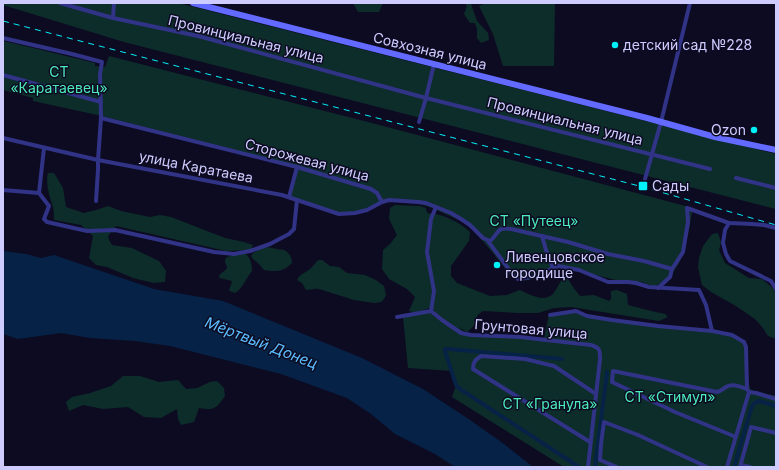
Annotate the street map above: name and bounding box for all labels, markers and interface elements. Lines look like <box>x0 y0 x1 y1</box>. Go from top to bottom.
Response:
street label: Провинциальная улица <box>167 11 326 66</box>
street label: Совхозная улица <box>371 28 489 73</box>
place label: детский сад №228 <box>623 36 752 53</box>
marker: детский сад №228 <box>610 40 620 50</box>
park label: СТ «Каратаевец» <box>10 63 108 96</box>
street label: Провинциальная улица <box>486 93 645 148</box>
place label: Ozon <box>711 121 746 138</box>
marker: Ozon <box>749 125 759 135</box>
street label: Сторожевая улица <box>243 135 371 184</box>
street label: улица Каратаева <box>138 147 255 186</box>
place label: Сады <box>652 177 689 194</box>
marker: Сады <box>637 180 649 192</box>
park label: СТ «Путеец» <box>489 212 579 229</box>
place label: Ливенцовское городище <box>505 248 605 281</box>
marker: Ливенцовское городище <box>492 260 502 270</box>
water label: Мёртвый Донец <box>202 312 320 373</box>
street label: Грунтовая улица <box>474 315 588 342</box>
park label: СТ «Стимул» <box>625 388 715 405</box>
park label: СТ «Гранула» <box>503 395 597 412</box>

